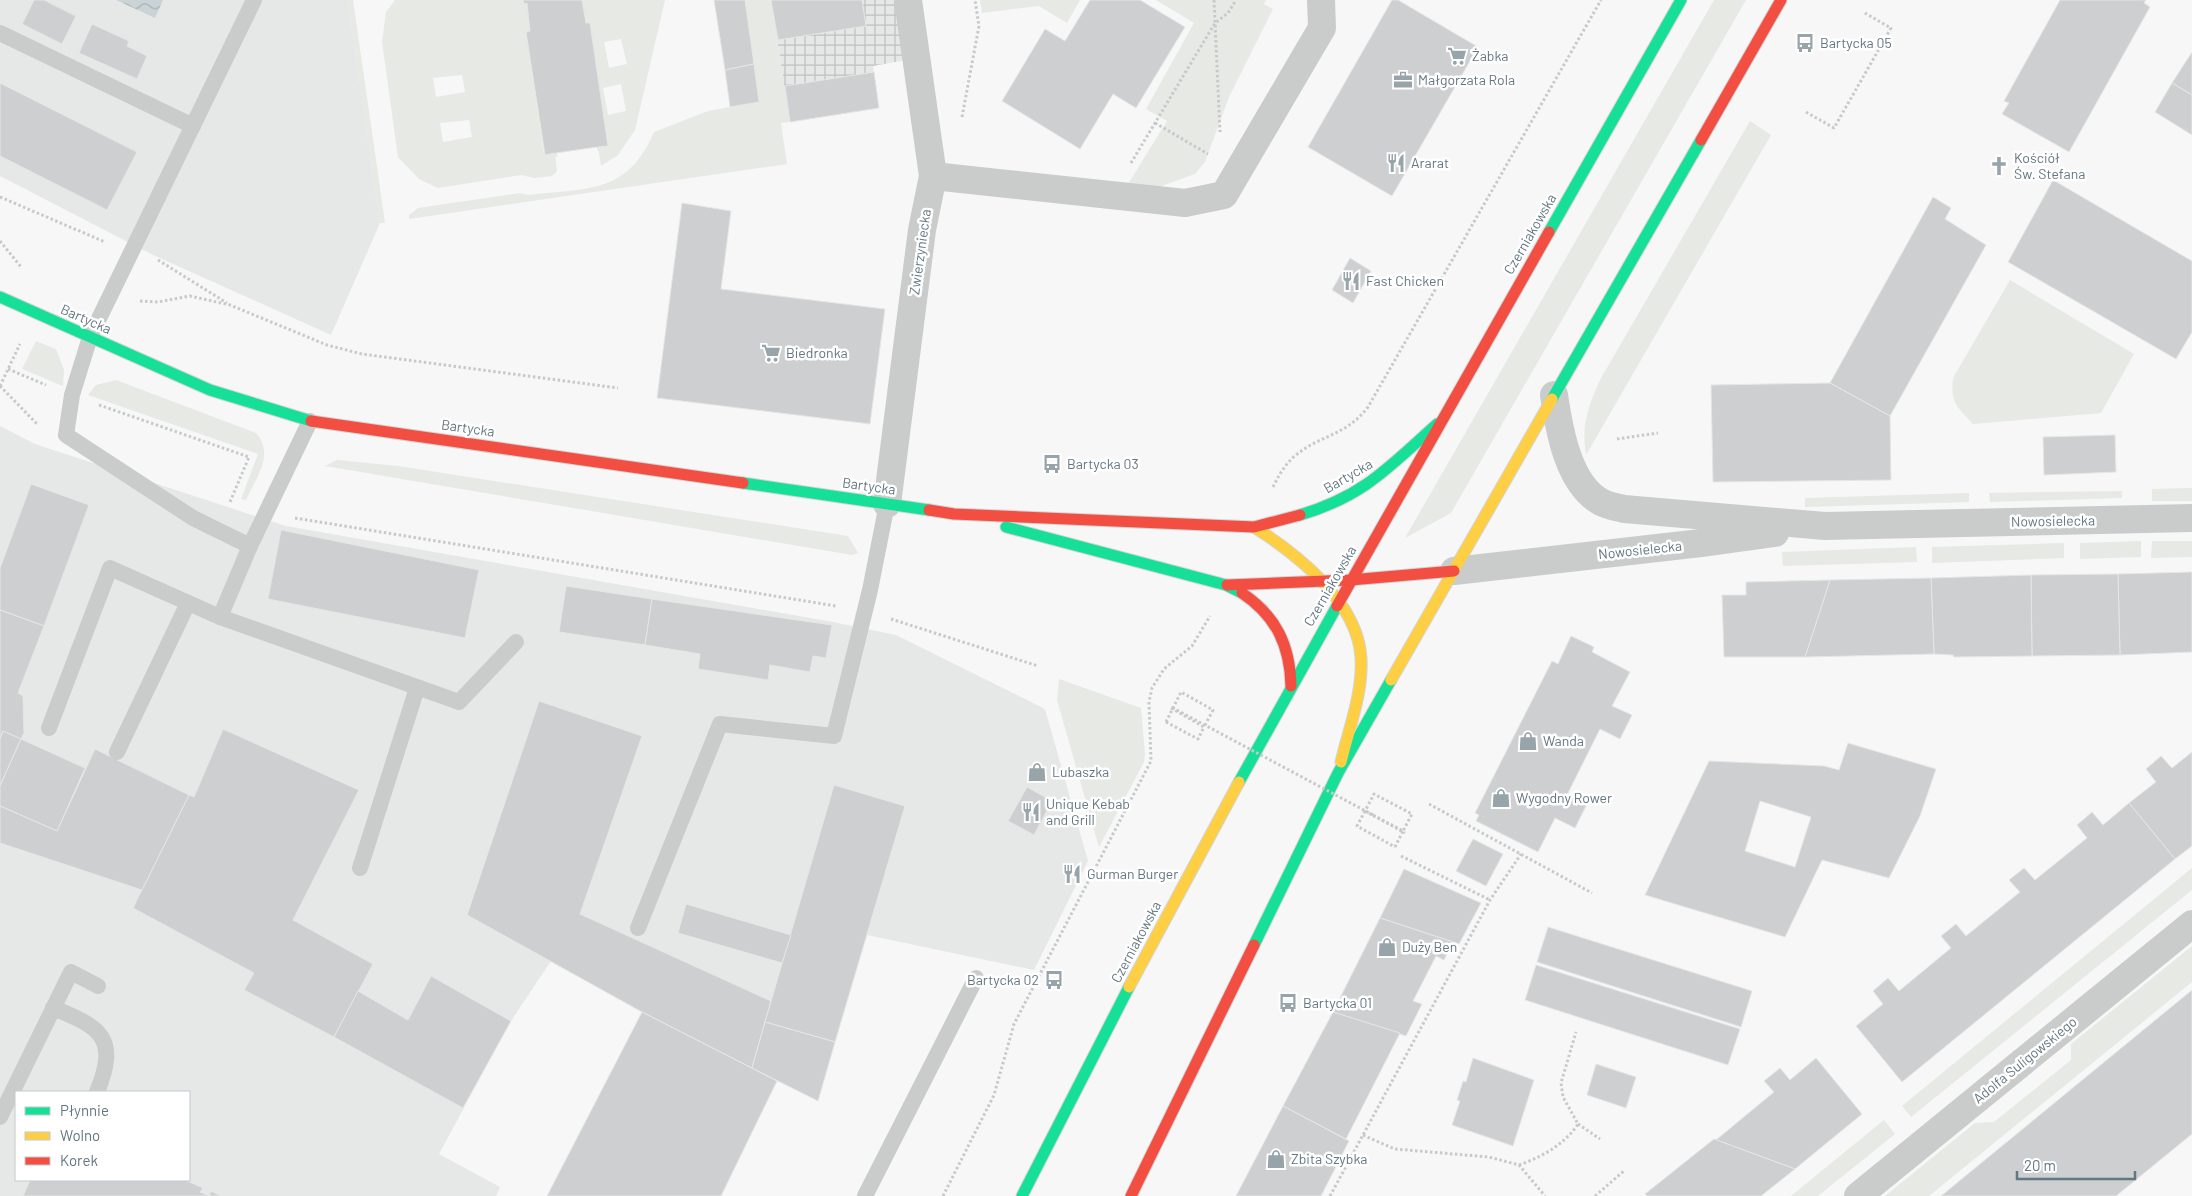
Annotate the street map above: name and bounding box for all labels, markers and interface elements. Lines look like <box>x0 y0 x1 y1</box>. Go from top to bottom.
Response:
bus stop icon: Bartycka 05 <box>1794 32 1816 54</box>
place label: Bartycka 05 <box>1820 34 1892 51</box>
supermarket icon: Żabka <box>1446 45 1468 67</box>
place label: Żabka <box>1472 47 1509 64</box>
office icon: Małgorzata Rola <box>1392 69 1414 91</box>
place label: Małgorzata Rola <box>1418 71 1515 88</box>
place label: Kościół Św. Stefana <box>2014 149 2085 182</box>
restaurant icon: Ararat <box>1385 152 1407 174</box>
place label: Ararat <box>1411 154 1449 171</box>
church icon: Kościół Św. Stefana <box>1988 155 2010 177</box>
street label: Czerniakowska <box>1500 190 1559 277</box>
street label: Zwierzyniecka <box>905 208 934 296</box>
restaurant icon: Fast Chicken <box>1340 270 1362 292</box>
place label: Fast Chicken <box>1366 272 1444 289</box>
street label: Bartycka <box>58 300 114 337</box>
supermarket icon: Biedronka <box>760 342 782 364</box>
place label: Biedronka <box>786 344 848 361</box>
street label: Bartycka <box>440 415 496 440</box>
bus stop icon: Bartycka 03 <box>1041 453 1063 475</box>
place label: Bartycka 03 <box>1067 455 1139 472</box>
street label: Bartycka <box>1320 455 1375 496</box>
street label: Bartycka <box>841 473 897 498</box>
street label: Nowosielecka <box>2011 511 2095 530</box>
street label: Nowosielecka <box>1597 537 1683 562</box>
street label: Czerniakowska <box>1300 542 1359 629</box>
shop icon: Wanda <box>1517 730 1539 752</box>
place label: Wanda <box>1543 732 1584 749</box>
shop icon: Lubaszka <box>1026 761 1048 783</box>
place label: Lubaszka <box>1052 763 1109 780</box>
shop icon: Wygodny Rower <box>1490 787 1512 809</box>
place label: Wygodny Rower <box>1516 789 1612 806</box>
place label: Unique Kebab and Grill <box>1046 795 1130 828</box>
restaurant icon: Unique Kebab and Grill <box>1020 801 1042 823</box>
restaurant icon: Gurman Burger <box>1061 863 1083 885</box>
place label: Gurman Burger <box>1087 865 1178 882</box>
street label: Czerniakowska <box>1107 898 1164 986</box>
shop icon: Duży Ben <box>1376 936 1398 958</box>
place label: Duży Ben <box>1402 938 1457 955</box>
bus stop icon: Bartycka 02 <box>1043 969 1065 991</box>
place label: Bartycka 02 <box>967 971 1039 988</box>
bus stop icon: Bartycka 01 <box>1277 992 1299 1014</box>
place label: Bartycka 01 <box>1303 994 1372 1011</box>
street label: Adolfa Suligowskiego <box>1969 1013 2080 1107</box>
legend <box>15 1091 190 1181</box>
text: Płynnie <box>60 1101 109 1119</box>
text: Wolno <box>60 1126 100 1144</box>
shop icon: Zbita Szybka <box>1265 1148 1287 1170</box>
scale bar <box>2017 1148 2134 1180</box>
place label: Zbita Szybka <box>1291 1150 1367 1167</box>
text: Korek <box>60 1151 98 1169</box>
text: 20 m <box>2024 1156 2056 1174</box>

